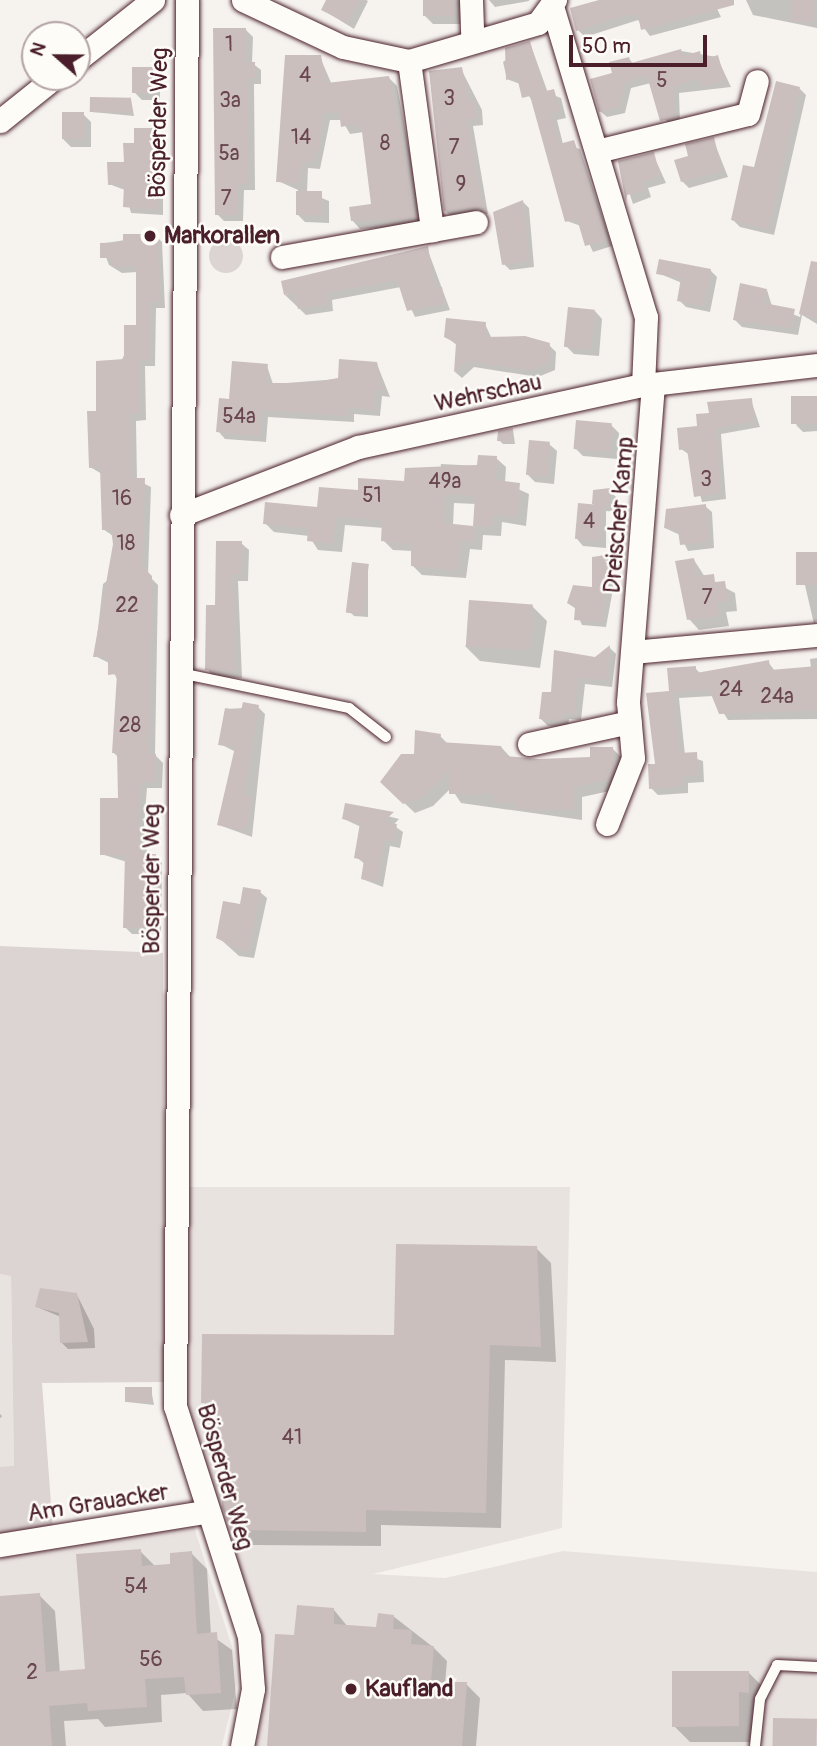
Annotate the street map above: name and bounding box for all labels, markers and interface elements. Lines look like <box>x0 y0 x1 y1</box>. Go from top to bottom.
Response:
north arrow <box>21 21 91 91</box>
scale bar <box>572 21 710 65</box>
house number: 1 <box>225 32 233 58</box>
text: 50 m <box>582 33 631 60</box>
text: N <box>25 39 52 60</box>
street label: Bösperder Weg <box>143 47 175 199</box>
house number: 4 <box>299 63 311 89</box>
house number: 5 <box>656 68 668 94</box>
house number: 3 <box>443 86 455 112</box>
house number: 3a <box>219 88 241 114</box>
house number: 14 <box>291 125 311 151</box>
house number: 8 <box>380 131 390 157</box>
house number: 7 <box>448 135 460 161</box>
house number: 5a <box>218 141 240 167</box>
house number: 9 <box>456 172 466 198</box>
house number: 7 <box>220 186 232 212</box>
place label: Markorallen <box>164 222 280 250</box>
marker: Markorallen <box>142 228 158 244</box>
street label: Wehrschau <box>432 368 544 418</box>
house number: 54a <box>222 404 256 430</box>
street label: Dreischer Kamp <box>598 435 640 595</box>
house number: 3 <box>700 467 712 493</box>
house number: 49a <box>429 469 461 495</box>
house number: 51 <box>362 483 382 509</box>
house number: 16 <box>112 486 132 512</box>
house number: 4 <box>583 509 595 535</box>
house number: 18 <box>117 531 135 557</box>
house number: 7 <box>701 585 713 611</box>
house number: 22 <box>115 593 139 619</box>
house number: 24 <box>719 677 743 703</box>
house number: 24a <box>760 684 794 710</box>
house number: 28 <box>119 713 141 739</box>
street label: Bösperder Weg <box>138 804 166 954</box>
street label: Bösperder Weg <box>190 1401 260 1553</box>
house number: 41 <box>282 1425 302 1451</box>
street label: Am Grauacker <box>25 1478 171 1528</box>
house number: 54 <box>124 1574 148 1600</box>
house number: 56 <box>139 1647 163 1673</box>
house number: 2 <box>26 1660 38 1686</box>
place label: Kaufland <box>365 1675 453 1703</box>
marker: Kaufland <box>343 1681 359 1697</box>

